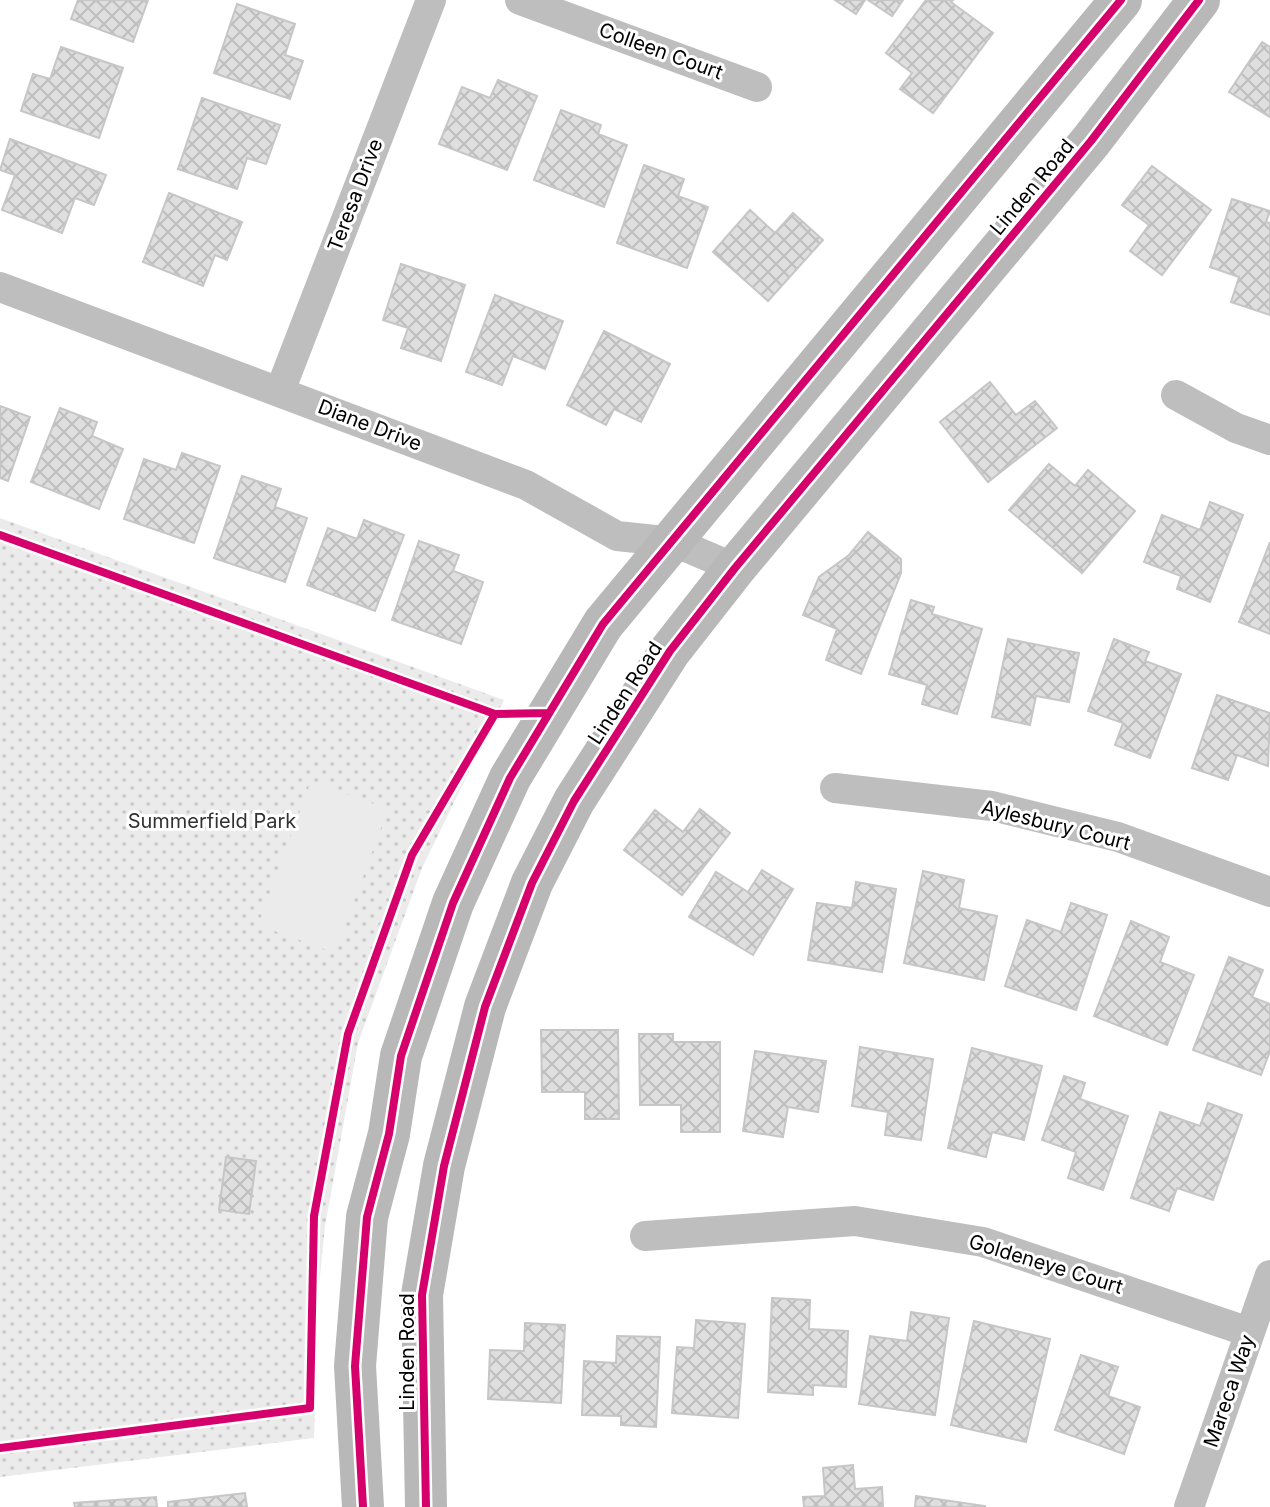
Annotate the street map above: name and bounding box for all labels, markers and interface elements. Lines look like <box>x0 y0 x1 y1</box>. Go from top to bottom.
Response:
street label: Colleen Court <box>596 18 727 85</box>
street label: Linden Road <box>985 134 1079 240</box>
street label: Teresa Drive <box>322 135 388 255</box>
street label: Diane Drive <box>315 394 425 456</box>
street label: Linden Road <box>583 637 667 749</box>
street label: Aylesbury Court <box>979 795 1133 855</box>
park label: Summerfield Park <box>128 809 296 833</box>
street label: Goldeneye Court <box>966 1229 1126 1299</box>
street label: Linden Road <box>395 1293 419 1411</box>
street label: Mareca Way <box>1199 1332 1259 1450</box>

